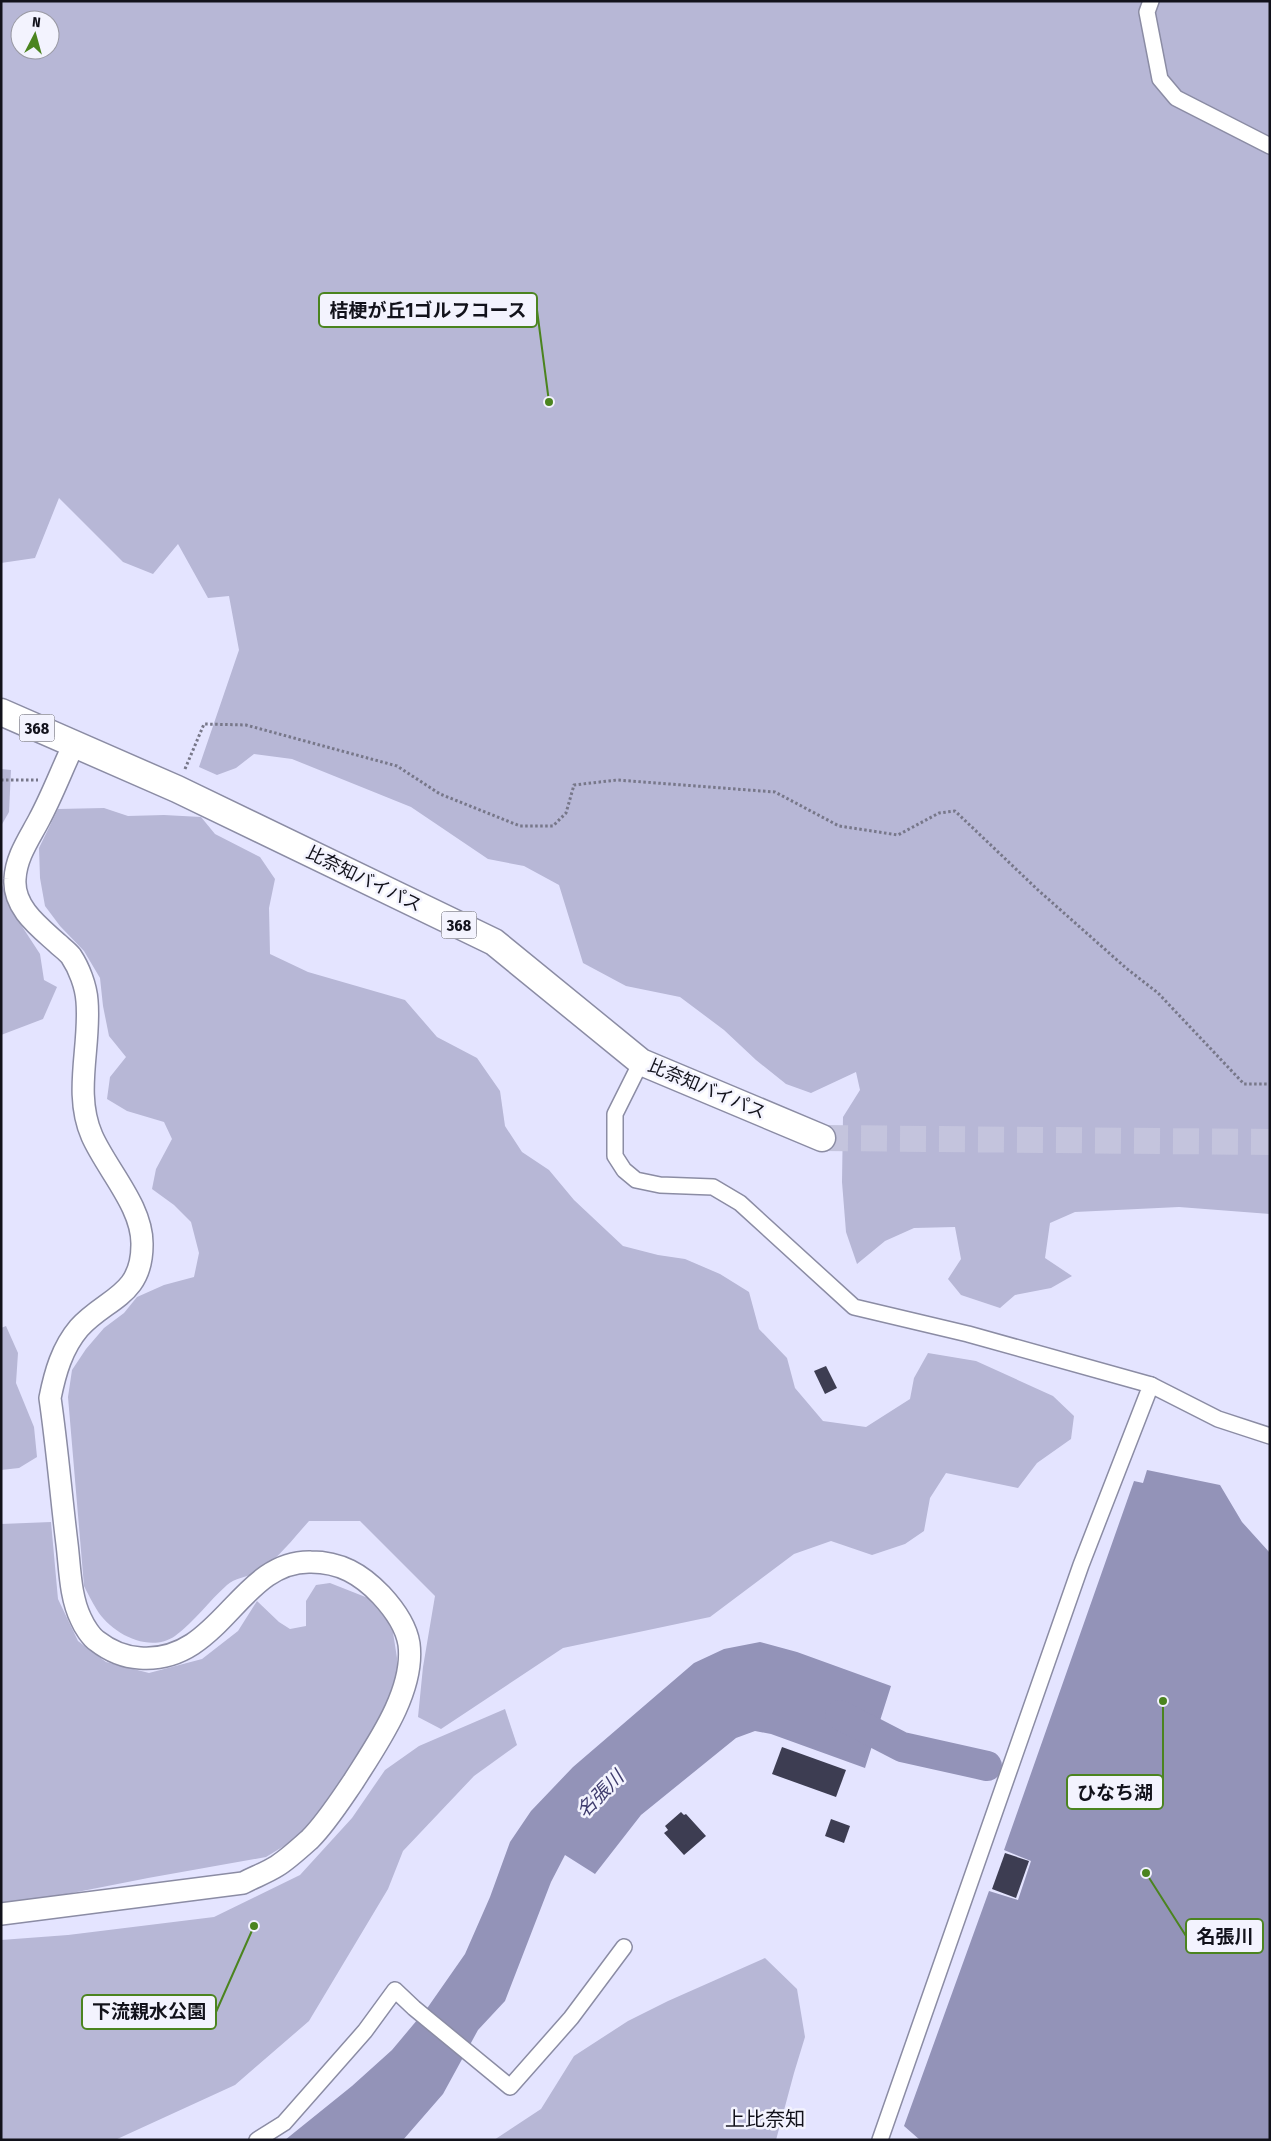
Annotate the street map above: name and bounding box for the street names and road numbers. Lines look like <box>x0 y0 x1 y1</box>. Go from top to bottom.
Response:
road number: 368 <box>20 714 54 741</box>
street label: 比奈知バイパス <box>303 842 425 916</box>
road number: 368 <box>442 912 476 938</box>
street label: 比奈知バイパス <box>645 1054 769 1124</box>

